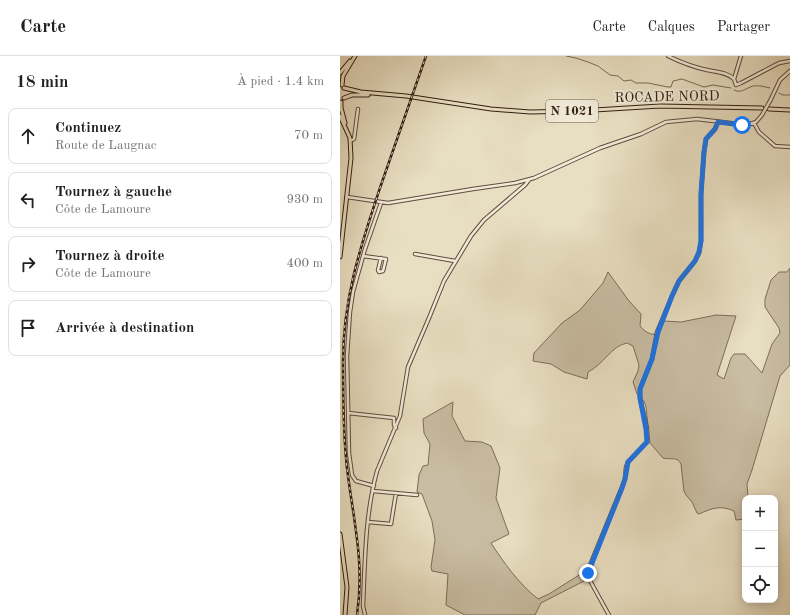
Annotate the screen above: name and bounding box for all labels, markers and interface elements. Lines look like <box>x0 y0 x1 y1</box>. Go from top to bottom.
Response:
text: Carte <box>20 18 66 37</box>
text: Carte <box>592 20 626 34</box>
text: Calques <box>648 20 695 34</box>
text: Partager <box>717 20 770 34</box>
text: 18 min <box>16 74 69 91</box>
text: À pied · 1.4 km <box>237 75 324 88</box>
street label: ROCADE NORD <box>614 89 720 105</box>
road number: N 1021 <box>546 100 598 122</box>
route start <box>733 116 751 134</box>
text: Continuez <box>55 121 121 136</box>
icon: ahead <box>17 125 39 147</box>
text: 70 m <box>294 129 323 142</box>
text: Route de Laugnac <box>55 139 156 152</box>
text: Tournez à gauche <box>55 185 172 200</box>
icon: left <box>17 189 39 211</box>
text: 930 m <box>286 193 323 206</box>
text: Côte de Lamoure <box>55 203 151 216</box>
text: Tournez à droite <box>55 249 165 264</box>
icon: right <box>17 253 39 275</box>
text: 400 m <box>286 257 323 270</box>
text: Côte de Lamoure <box>55 267 151 280</box>
icon: arrive <box>17 317 39 339</box>
text: Arrivée à destination <box>55 321 194 336</box>
map controls <box>742 495 778 603</box>
button: + <box>742 495 778 531</box>
button: − <box>742 531 778 567</box>
route end <box>579 564 597 582</box>
button: locate <box>742 567 778 603</box>

